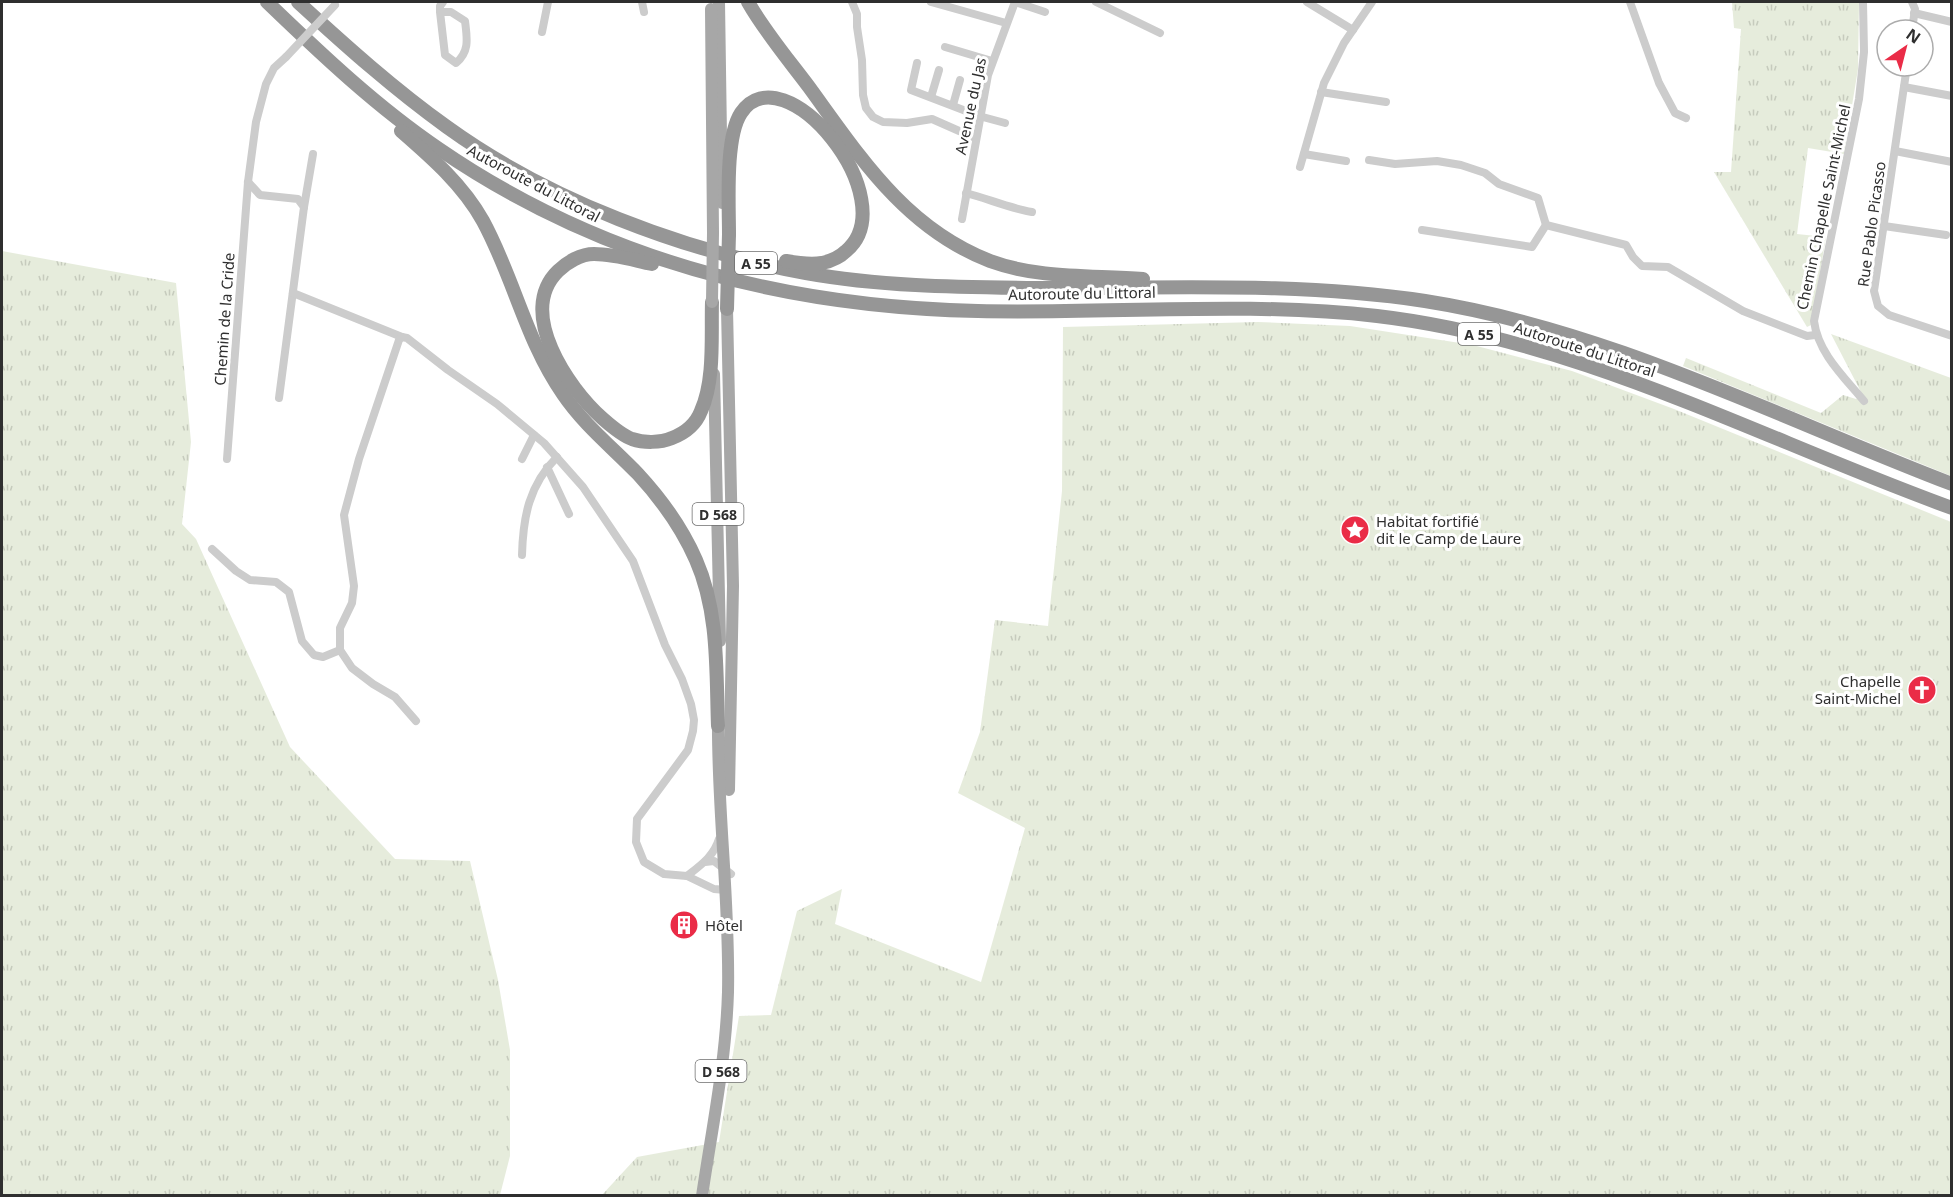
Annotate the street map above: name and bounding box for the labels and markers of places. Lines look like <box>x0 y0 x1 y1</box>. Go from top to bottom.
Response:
place label: Habitat fortifié dit le Camp de Laure <box>1376 511 1521 548</box>
place icon: Habitat fortifié dit le Camp de Laure <box>1339 514 1371 546</box>
place label: Chapelle Saint-Michel <box>1815 671 1901 708</box>
church icon: Chapelle Saint-Michel <box>1906 674 1938 706</box>
building icon: Hôtel <box>668 909 700 941</box>
place label: Hôtel <box>705 915 743 935</box>

